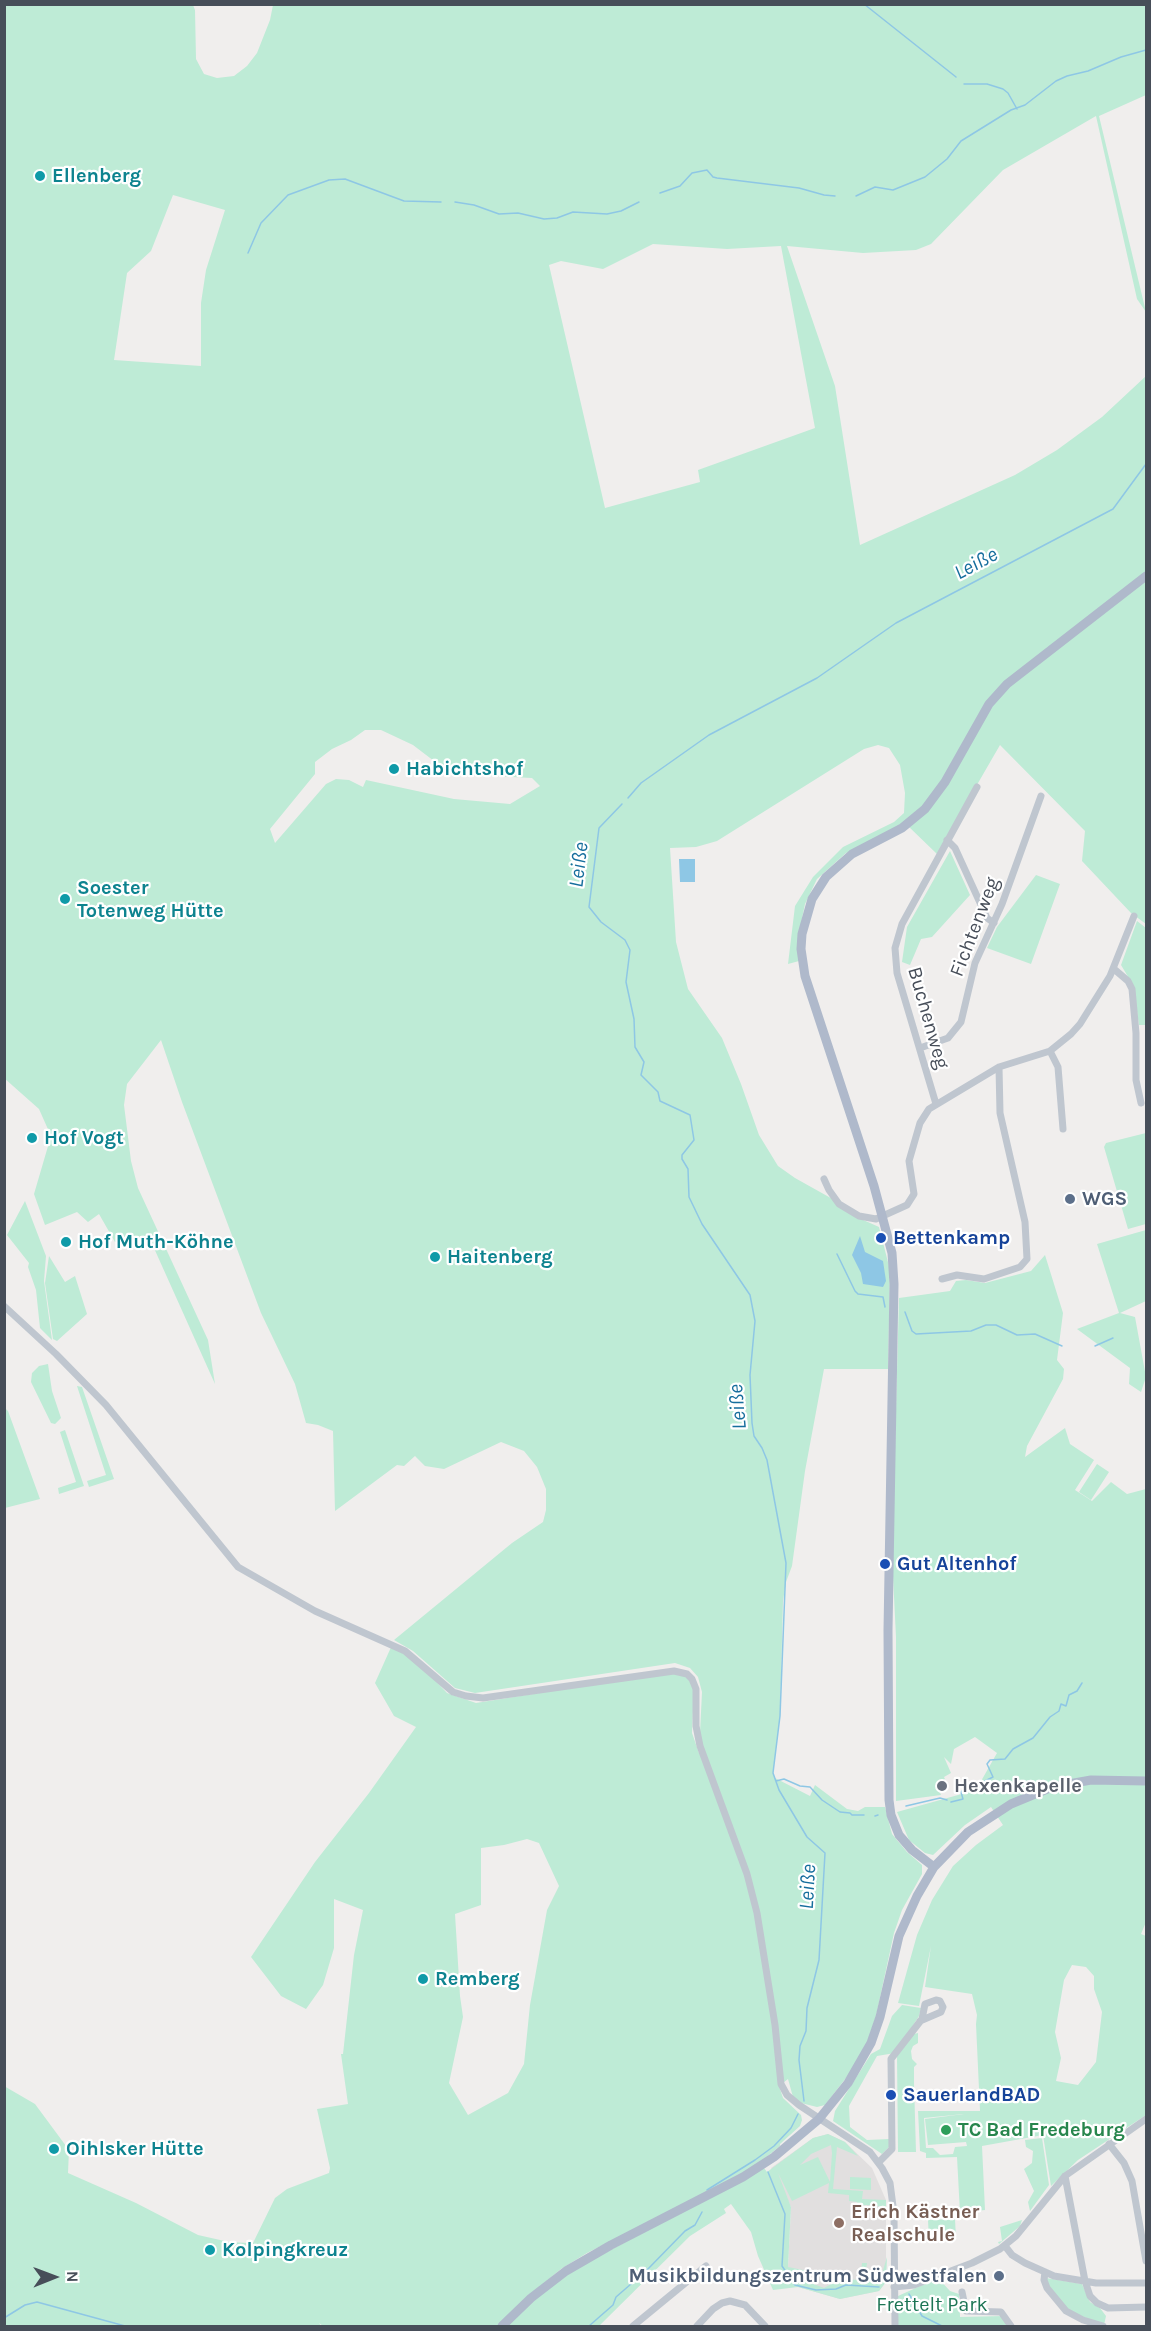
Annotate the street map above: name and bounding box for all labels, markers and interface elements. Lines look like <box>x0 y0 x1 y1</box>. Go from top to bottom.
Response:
place label: Ellenberg <box>52 164 141 188</box>
marker: Ellenberg <box>33 169 47 183</box>
water label: Leiße <box>950 542 1002 586</box>
place label: Habichtshof <box>406 757 523 781</box>
marker: Habichtshof <box>387 762 401 776</box>
water label: Leiße <box>564 841 594 889</box>
street label: Fichtenweg <box>945 874 1005 980</box>
place label: Soester Totenweg Hütte <box>77 876 224 923</box>
marker: Soester Totenweg Hütte <box>58 892 72 906</box>
street label: Buchenweg <box>902 964 954 1072</box>
place label: Hof Vogt <box>44 1126 124 1150</box>
marker: Hof Vogt <box>25 1131 39 1145</box>
place label: WGS <box>1082 1187 1127 1211</box>
marker: WGS <box>1063 1192 1077 1206</box>
place label: Bettenkamp <box>893 1226 1010 1250</box>
place label: Hof Muth-Köhne <box>78 1230 234 1254</box>
marker: Bettenkamp <box>874 1231 888 1245</box>
marker: Hof Muth-Köhne <box>59 1235 73 1249</box>
place label: Haitenberg <box>447 1245 553 1269</box>
marker: Haitenberg <box>428 1250 442 1264</box>
water label: Leiße <box>723 1383 753 1431</box>
place label: Gut Altenhof <box>897 1552 1017 1576</box>
marker: Gut Altenhof <box>878 1557 892 1571</box>
place label: Hexenkapelle <box>954 1774 1082 1798</box>
marker: Hexenkapelle <box>935 1779 949 1793</box>
water label: Leiße <box>794 1864 822 1910</box>
place label: Remberg <box>435 1967 520 1991</box>
marker: Remberg <box>416 1972 430 1986</box>
place label: SauerlandBAD <box>903 2083 1040 2107</box>
marker: SauerlandBAD <box>884 2088 898 2102</box>
place label: TC Bad Fredeburg <box>958 2118 1125 2142</box>
marker: TC Bad Fredeburg <box>939 2123 953 2137</box>
place label: Oihlsker Hütte <box>66 2137 204 2161</box>
marker: Oihlsker Hütte <box>47 2142 61 2156</box>
place label: Erich Kästner Realschule <box>851 2200 979 2247</box>
marker: Erich Kästner Realschule <box>832 2216 846 2230</box>
place label: Kolpingkreuz <box>222 2238 348 2262</box>
marker: Kolpingkreuz <box>203 2243 217 2257</box>
north arrow <box>24 2247 84 2307</box>
place label: Musikbildungszentrum Südwestfalen <box>628 2264 987 2288</box>
marker: Musikbildungszentrum Südwestfalen <box>992 2269 1006 2283</box>
text: N <box>63 2271 82 2283</box>
park label: Frettelt Park <box>876 2293 988 2317</box>

